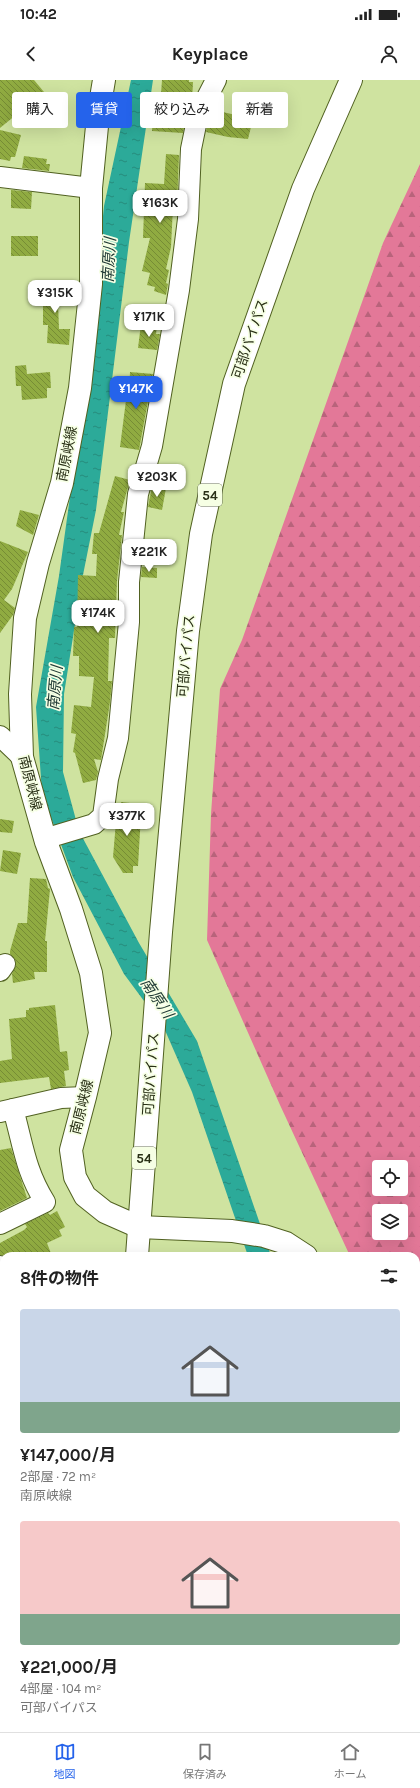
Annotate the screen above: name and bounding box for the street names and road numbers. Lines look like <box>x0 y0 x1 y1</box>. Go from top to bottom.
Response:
street label: 可部バイパス <box>228 297 272 381</box>
street label: 南原峡線 <box>53 425 81 483</box>
road number: 54 <box>198 484 222 506</box>
street label: 可部バイパス <box>174 614 198 698</box>
street label: 南原峡線 <box>15 754 45 812</box>
street label: 可部バイパス <box>140 1032 162 1116</box>
street label: 南原峡線 <box>67 1078 97 1136</box>
road number: 54 <box>132 1147 156 1169</box>

